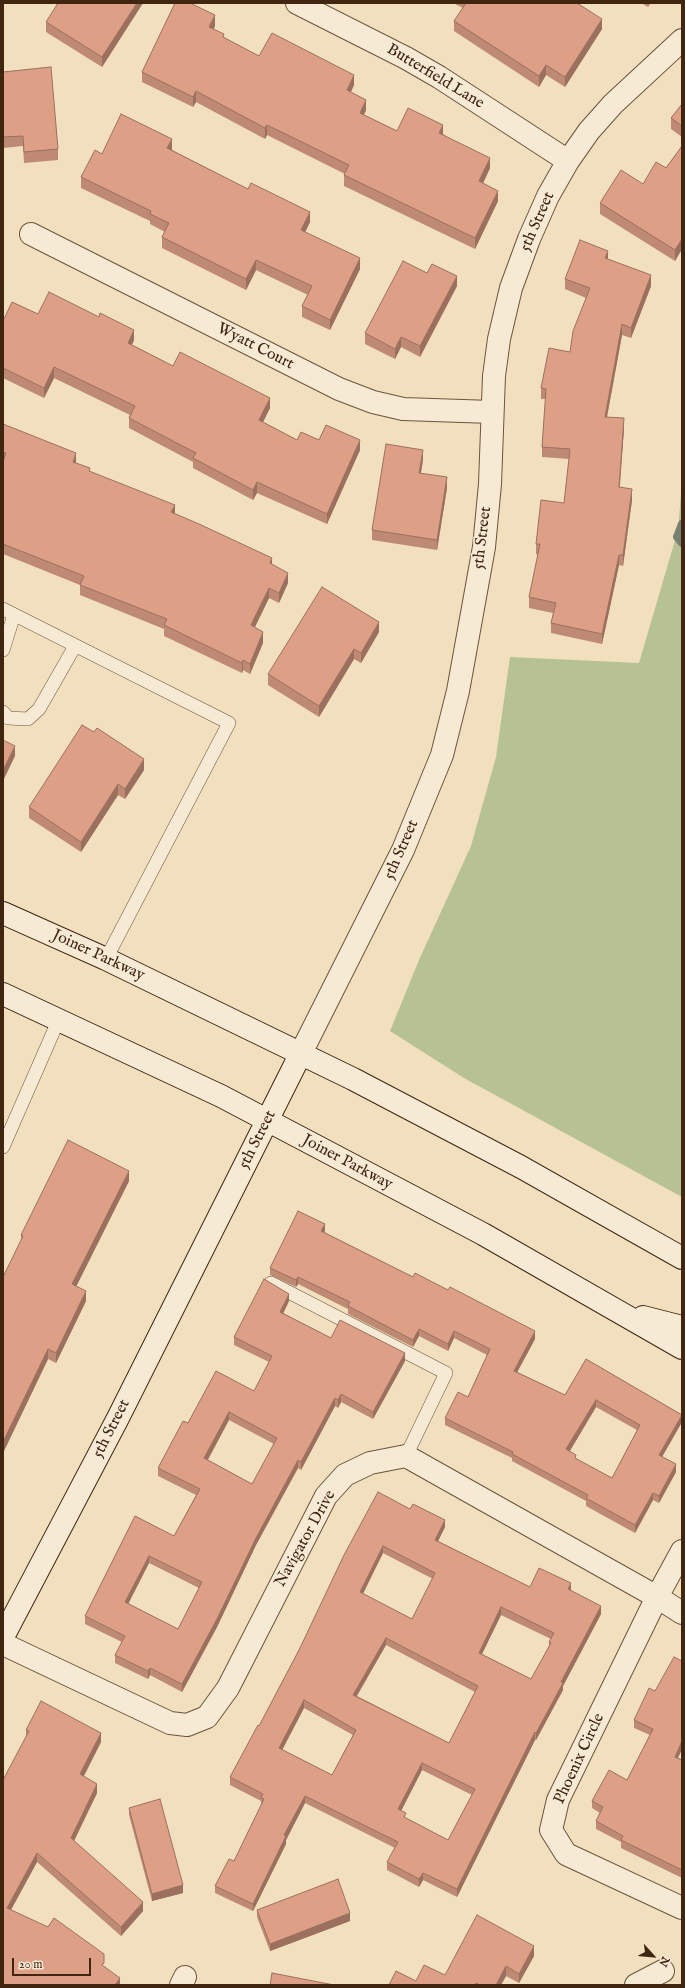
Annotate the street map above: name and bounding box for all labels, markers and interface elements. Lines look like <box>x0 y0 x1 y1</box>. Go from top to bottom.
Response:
street label: Butterfield Lane <box>383 40 487 114</box>
street label: 5th Street <box>516 189 560 255</box>
street label: Wyatt Court <box>213 319 297 375</box>
street label: 5th Street <box>470 506 496 570</box>
street label: 5th Street <box>380 817 424 883</box>
street label: Joiner Parkway <box>49 926 147 986</box>
street label: 5th Street <box>235 1108 281 1172</box>
street label: Joiner Parkway <box>299 1131 395 1195</box>
street label: 5th Street <box>89 1397 135 1461</box>
street label: Navigator Drive <box>271 1487 341 1591</box>
street label: Phoenix Circle <box>551 1711 609 1807</box>
north arrow <box>633 1936 673 1976</box>
scale bar <box>14 1950 93 1976</box>
text: N <box>655 1954 672 1969</box>
text: 20 m <box>19 1957 42 1972</box>

